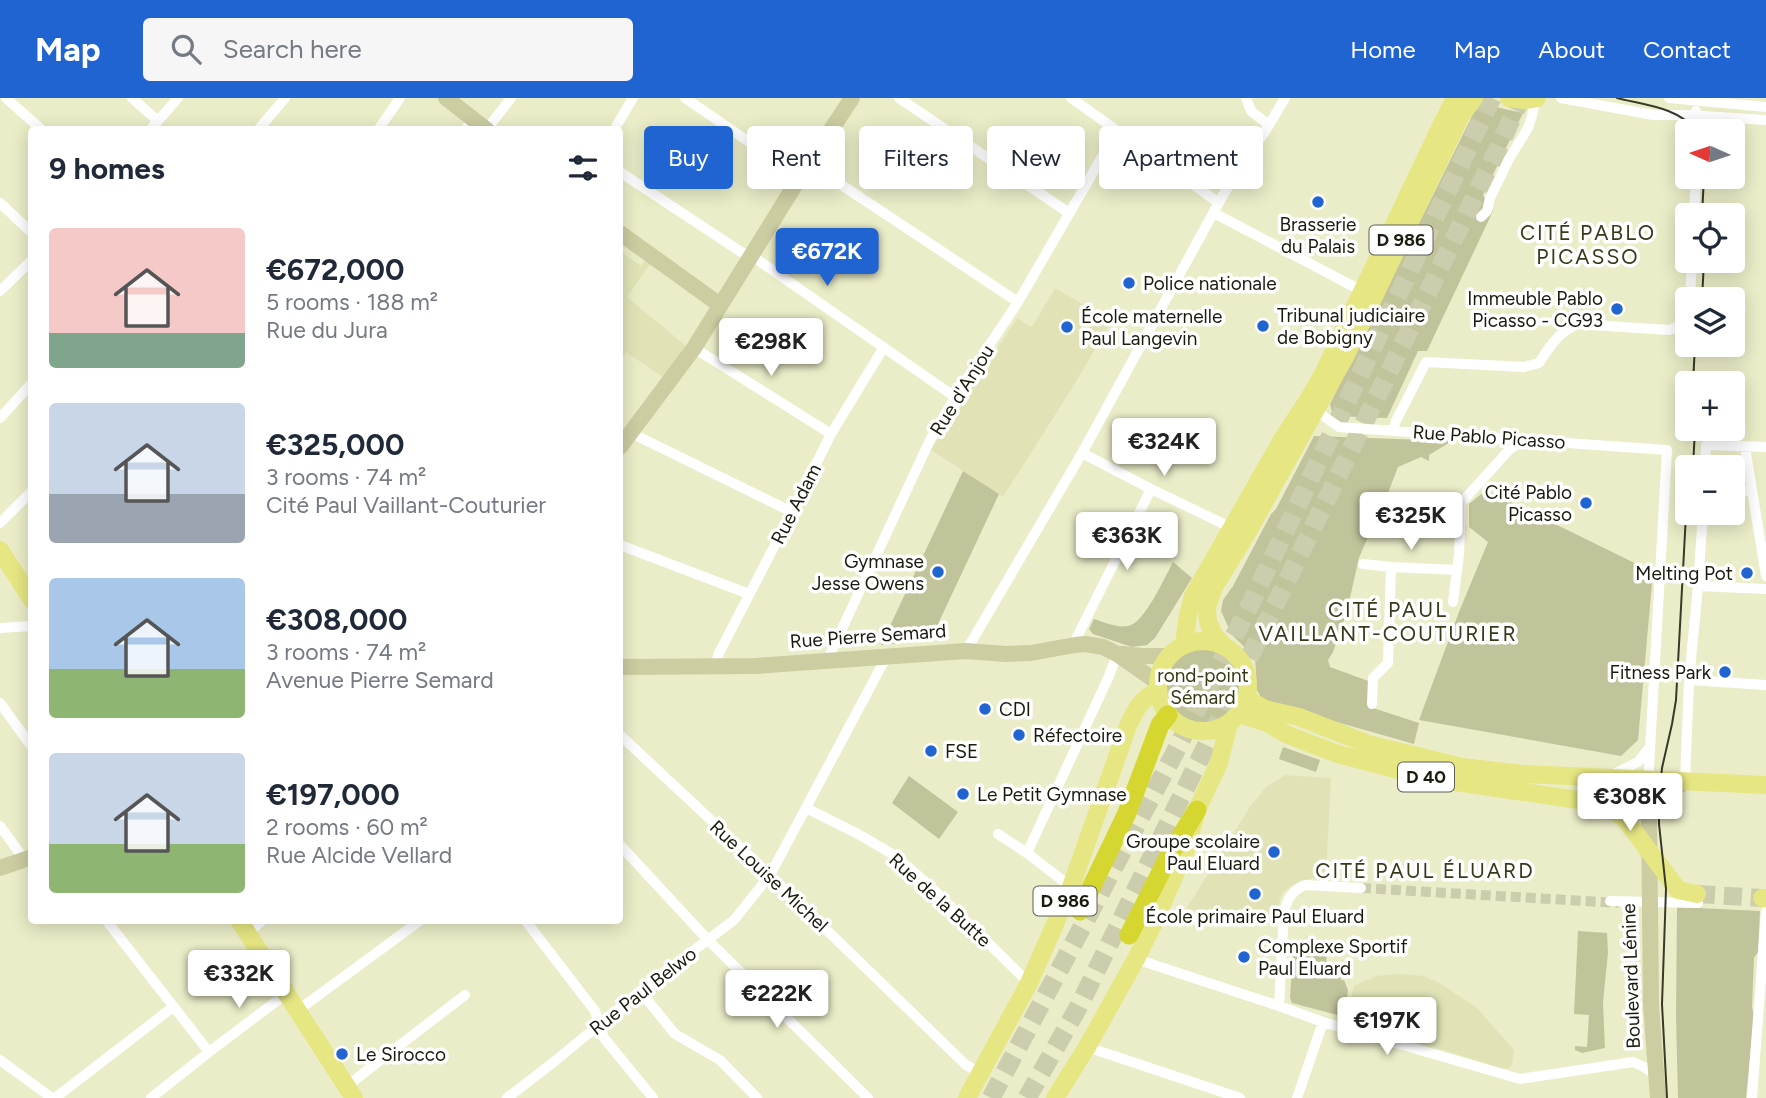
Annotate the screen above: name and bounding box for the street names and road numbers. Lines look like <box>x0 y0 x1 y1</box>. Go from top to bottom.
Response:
road number: D 986 <box>1370 225 1432 254</box>
street label: Rue d'Anjou <box>925 340 999 440</box>
street label: Rue Pablo Picasso <box>1412 420 1566 454</box>
street label: Rue Adam <box>766 460 826 548</box>
street label: Rue Pierre Semard <box>789 619 947 653</box>
road number: D 40 <box>1398 762 1454 792</box>
street label: Rue Louise Michel <box>705 815 833 937</box>
street label: Rue de la Butte <box>884 848 996 952</box>
road number: D 986 <box>1034 886 1096 916</box>
street label: Boulevard Lénine <box>1617 903 1645 1049</box>
street label: Rue Paul Belwo <box>585 942 701 1040</box>

